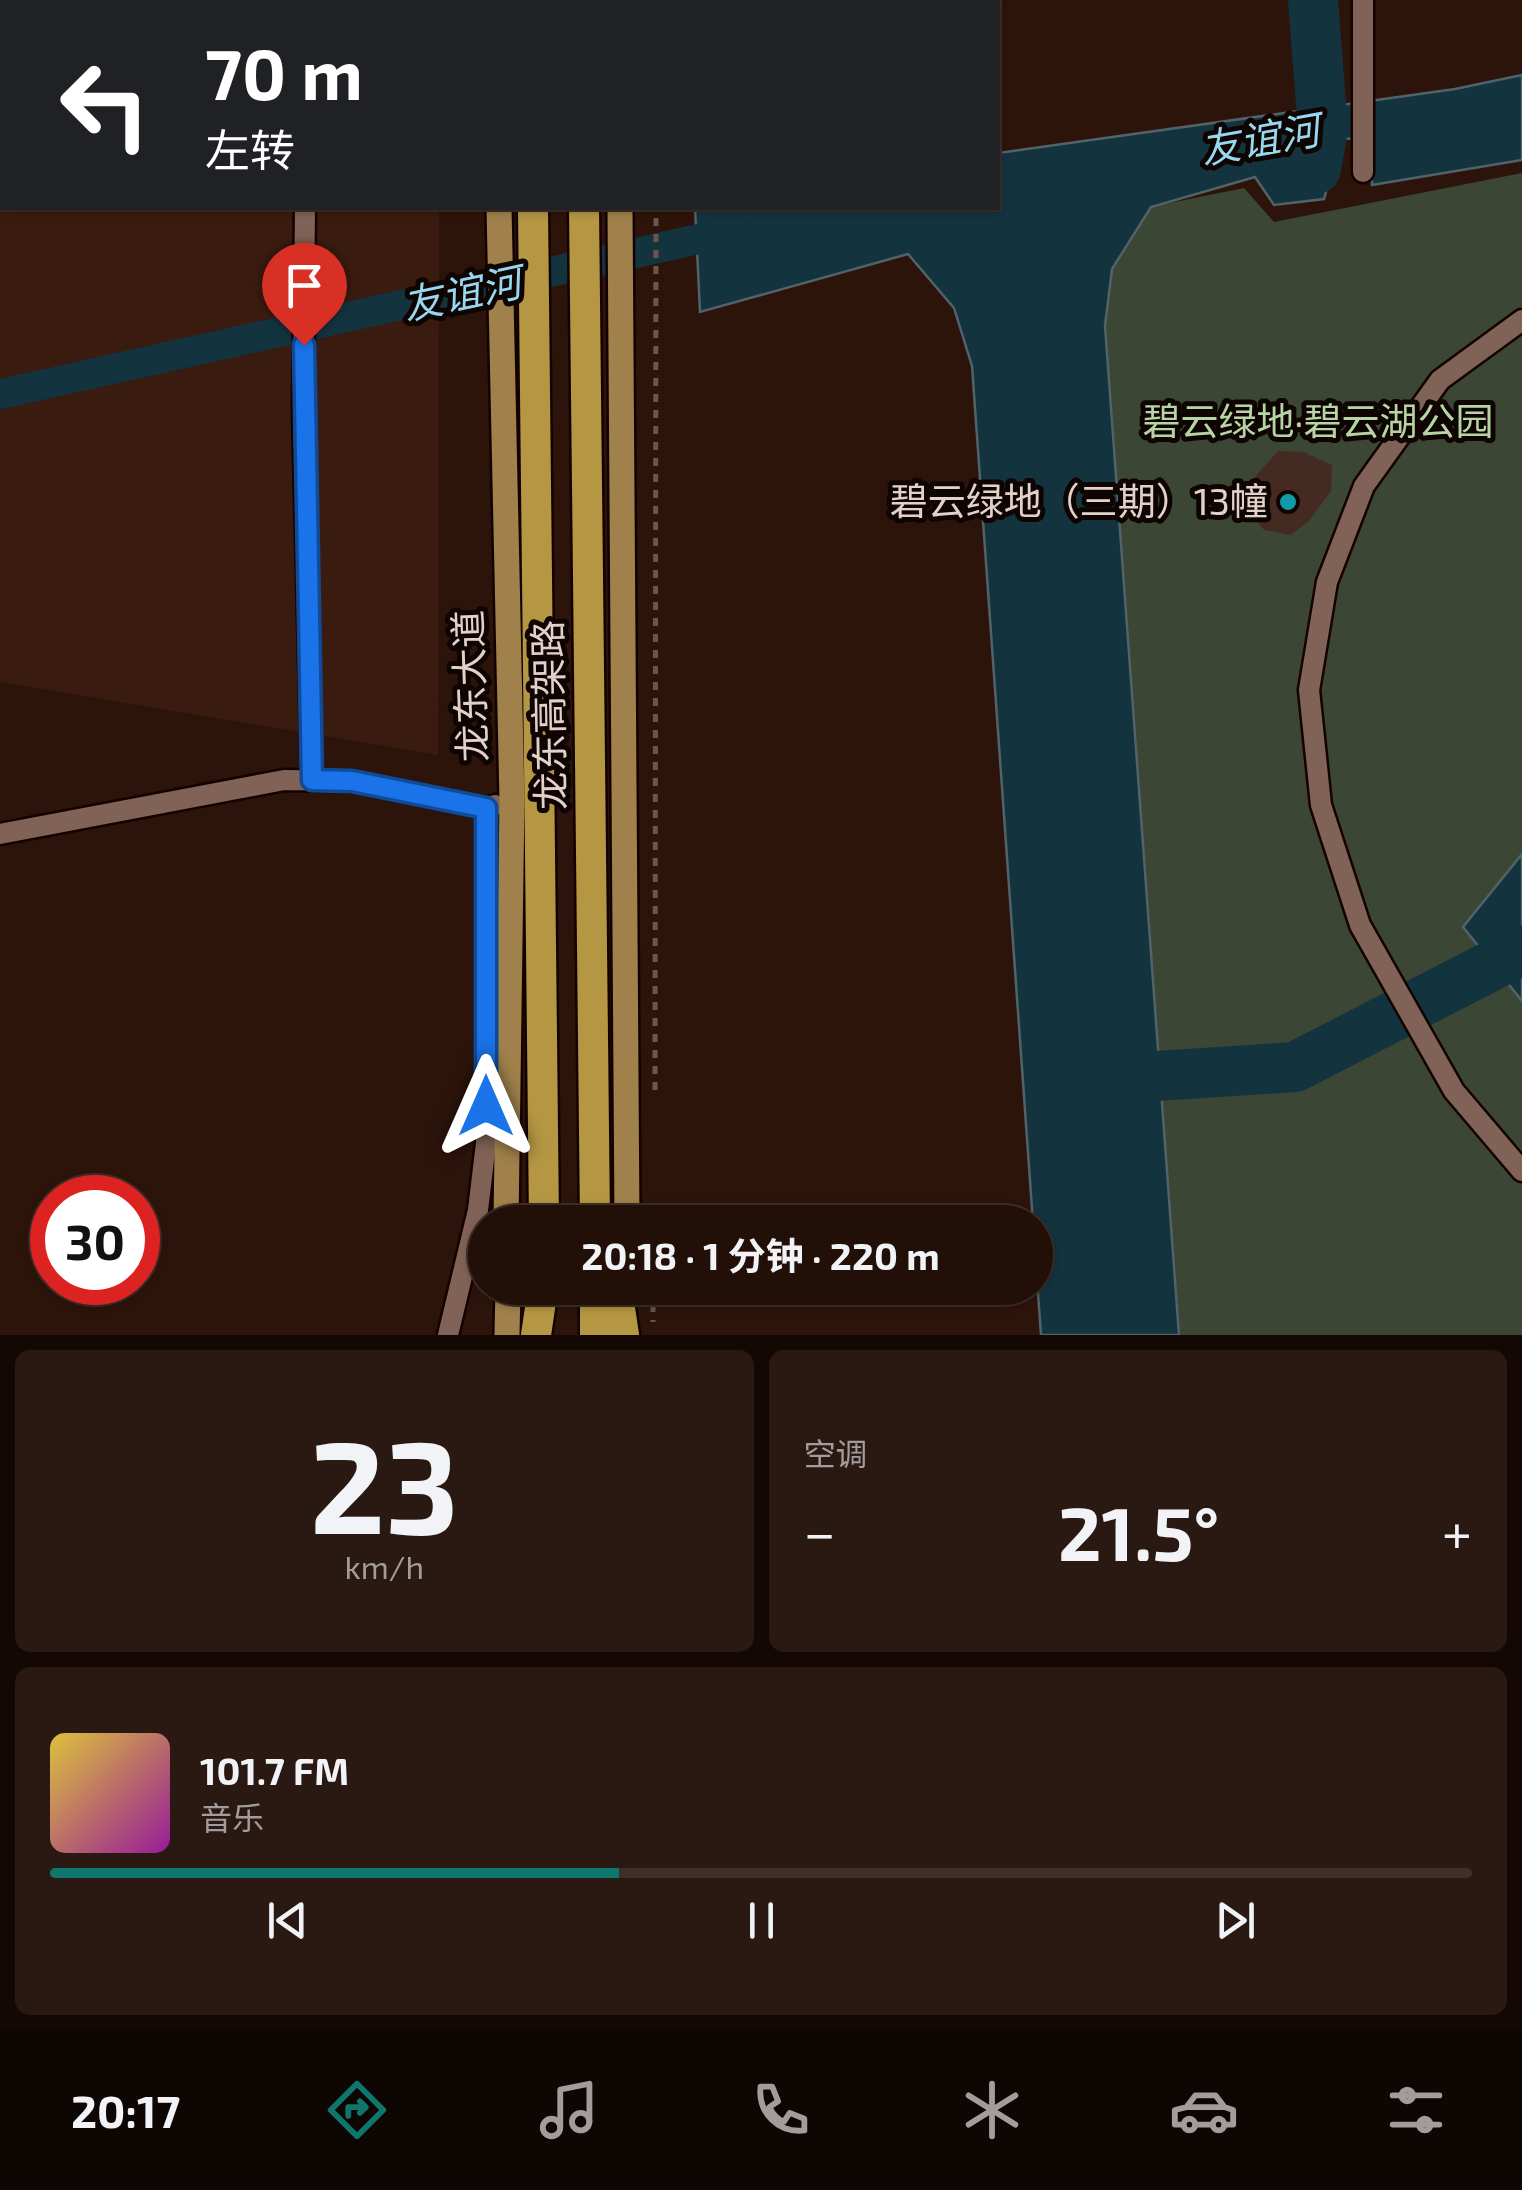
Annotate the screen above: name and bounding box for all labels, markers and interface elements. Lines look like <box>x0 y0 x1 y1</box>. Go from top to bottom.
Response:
text: 70 m <box>205 30 363 114</box>
icon: left <box>40 40 170 170</box>
water label: 友谊河 <box>1196 103 1330 172</box>
text: 左转 <box>205 122 295 176</box>
pin <box>262 243 347 346</box>
water label: 友谊河 <box>398 255 532 328</box>
icon: arrive <box>277 258 332 313</box>
park label: 碧云绿地·碧云湖公园 <box>1143 397 1493 443</box>
place label: 碧云绿地（三期）13幢 <box>890 477 1268 523</box>
marker: 碧云绿地（三期）13幢 <box>1277 491 1299 513</box>
street label: 龙东大道 <box>443 609 495 763</box>
street label: 龙东高架路 <box>523 620 573 810</box>
position arrow <box>434 1054 538 1158</box>
speed limit sign: 30 <box>30 1175 160 1305</box>
text: 20:18 · 1 分钟 · 220 m <box>581 1232 940 1278</box>
text: 23 <box>310 1404 459 1560</box>
text: 空调 <box>804 1434 868 1472</box>
text: 21.5° <box>1058 1486 1219 1576</box>
text: − <box>804 1498 836 1564</box>
text: + <box>1442 1498 1472 1564</box>
text: km/h <box>345 1547 424 1585</box>
text: 101.7 FM <box>200 1747 349 1793</box>
text: 音乐 <box>200 1798 264 1836</box>
icon: previous <box>260 1893 315 1948</box>
icon: pause <box>734 1893 789 1948</box>
icon: next <box>1208 1893 1263 1948</box>
icon: directions <box>322 2075 392 2145</box>
icon: music <box>534 2075 604 2145</box>
icon: phone <box>746 2075 816 2145</box>
icon: climate <box>957 2075 1027 2145</box>
icon: car <box>1169 2075 1239 2145</box>
icon: filters <box>1381 2075 1451 2145</box>
text: 20:17 <box>71 2083 180 2137</box>

